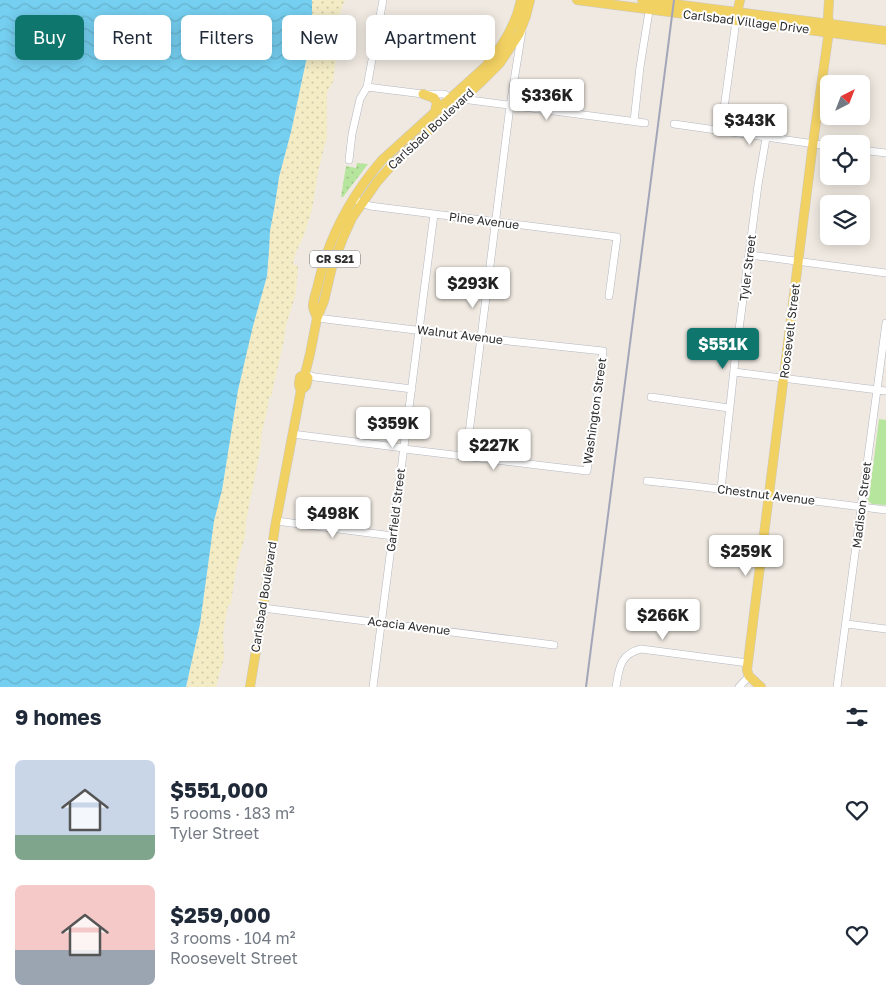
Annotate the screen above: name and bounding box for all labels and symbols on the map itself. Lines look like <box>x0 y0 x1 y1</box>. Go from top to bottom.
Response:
street label: Carlsbad Village Drive <box>682 6 810 37</box>
north arrow <box>820 75 870 125</box>
pin: $336K <box>512 78 582 121</box>
street label: Carlsbad Boulevard <box>384 85 477 172</box>
pin: $343K <box>715 104 785 146</box>
street label: Pine Avenue <box>448 209 520 232</box>
street label: Tyler Street <box>736 234 759 302</box>
road number: CR S21 <box>310 250 360 268</box>
pin: $293K <box>438 266 508 309</box>
street label: Roosevelt Street <box>776 282 803 379</box>
street label: Walnut Avenue <box>416 322 504 347</box>
pin: $551K <box>688 328 758 370</box>
street label: Washington Street <box>580 356 609 465</box>
pin: $359K <box>358 406 428 449</box>
pin: $227K <box>459 428 529 471</box>
street label: Madison Street <box>849 461 874 549</box>
street label: Garfield Street <box>383 467 408 553</box>
street label: Chestnut Avenue <box>716 481 816 508</box>
pin: $498K <box>298 496 368 539</box>
pin: $259K <box>711 534 781 577</box>
street label: Carlsbad Boulevard <box>247 540 280 654</box>
pin: $266K <box>628 598 698 641</box>
street label: Acacia Avenue <box>367 613 451 638</box>

